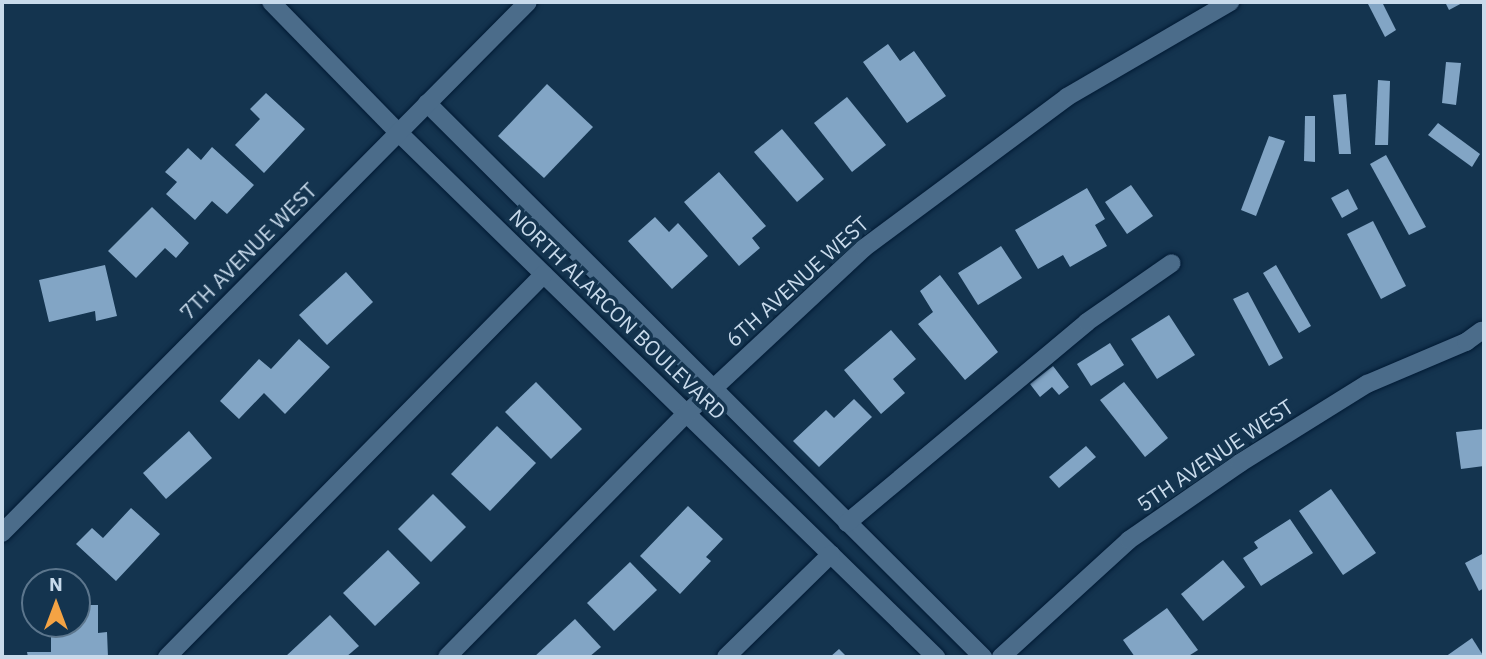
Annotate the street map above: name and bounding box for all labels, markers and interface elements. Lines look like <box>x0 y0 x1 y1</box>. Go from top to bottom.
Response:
street label: 7TH AVENUE WEST <box>174 177 322 325</box>
street label: NORTH ALARCON BOULEVARD <box>504 204 732 424</box>
street label: 6TH AVENUE WEST <box>720 210 874 352</box>
street label: 5TH AVENUE WEST <box>1132 393 1298 517</box>
north arrow <box>21 568 91 638</box>
text: N <box>49 572 63 596</box>

